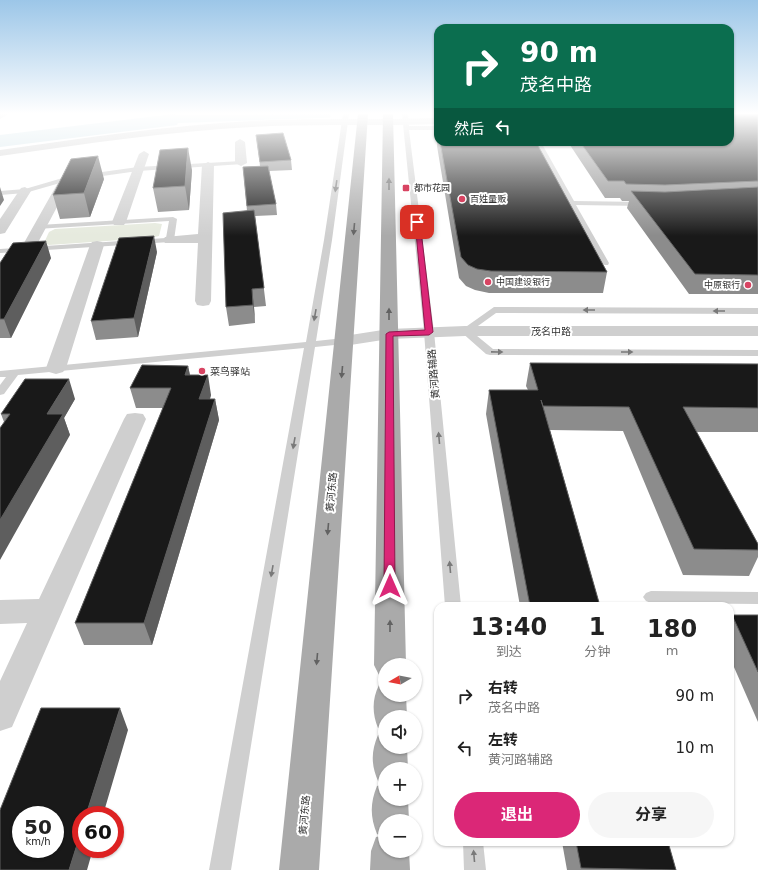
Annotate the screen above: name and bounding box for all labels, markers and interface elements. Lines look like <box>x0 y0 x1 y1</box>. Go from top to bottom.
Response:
text: 90 m <box>520 36 598 69</box>
icon: right <box>454 40 506 92</box>
text: 茂名中路 <box>520 74 592 95</box>
icon: left <box>492 116 514 138</box>
text: 然后 <box>454 120 484 138</box>
one-way arrow <box>386 177 392 190</box>
one-way arrow <box>333 180 339 192</box>
marker: 都市花园 <box>401 183 411 193</box>
place label: 都市花园 <box>414 183 450 193</box>
place label: 百姓量贩 <box>470 193 506 204</box>
marker: 百姓量贩 <box>457 194 467 204</box>
pin <box>400 205 434 239</box>
icon: arrive <box>406 211 428 233</box>
one-way arrow <box>350 223 357 235</box>
marker: 中国建设银行 <box>483 277 493 287</box>
place label: 中国建设银行 <box>496 277 550 287</box>
place label: 中原银行 <box>704 280 740 290</box>
marker: 中原银行 <box>743 280 753 290</box>
one-way arrow <box>386 307 392 320</box>
one-way arrow <box>582 307 595 313</box>
one-way arrow <box>312 308 318 321</box>
one-way arrow <box>712 308 725 314</box>
street label: 茂名中路 <box>531 326 571 337</box>
street label: 黄河路辅路 <box>426 349 441 399</box>
one-way arrow <box>491 349 504 355</box>
one-way arrow <box>621 349 633 356</box>
marker: 菜鸟驿站 <box>197 366 207 376</box>
place label: 菜鸟驿站 <box>210 366 250 377</box>
one-way arrow <box>338 366 345 378</box>
one-way arrow <box>435 432 442 444</box>
one-way arrow <box>290 437 296 449</box>
street label: 黄河东路 <box>324 472 339 512</box>
one-way arrow <box>325 523 332 536</box>
one-way arrow <box>446 561 453 573</box>
one-way arrow <box>269 565 275 577</box>
position arrow <box>369 565 411 607</box>
text: 13:40 <box>471 613 547 641</box>
text: 1 <box>589 613 605 641</box>
text: 180 <box>647 615 697 643</box>
one-way arrow <box>387 619 393 632</box>
text: m <box>666 643 678 658</box>
text: 到达 <box>496 644 522 659</box>
text: 分钟 <box>584 644 610 659</box>
one-way arrow <box>314 653 320 665</box>
north arrow <box>378 658 422 702</box>
map controls <box>378 658 422 858</box>
text: 右转 <box>488 679 518 697</box>
icon: right <box>454 685 476 707</box>
text: 90 m <box>676 687 714 705</box>
text: 茂名中路 <box>488 700 540 715</box>
button: sound <box>378 710 422 754</box>
text: 左转 <box>488 731 518 749</box>
icon: left <box>454 737 476 759</box>
text: 10 m <box>676 739 714 757</box>
text: 黄河路辅路 <box>488 752 553 767</box>
button: + <box>378 762 422 806</box>
button: 退出 <box>454 792 580 838</box>
button: 分享 <box>588 792 714 838</box>
street label: 黄河东路 <box>297 795 312 835</box>
speed limit sign: 60 <box>72 806 124 858</box>
button: − <box>378 814 422 858</box>
text: 50 <box>24 815 52 839</box>
text: km/h <box>25 836 51 847</box>
one-way arrow <box>470 850 477 862</box>

